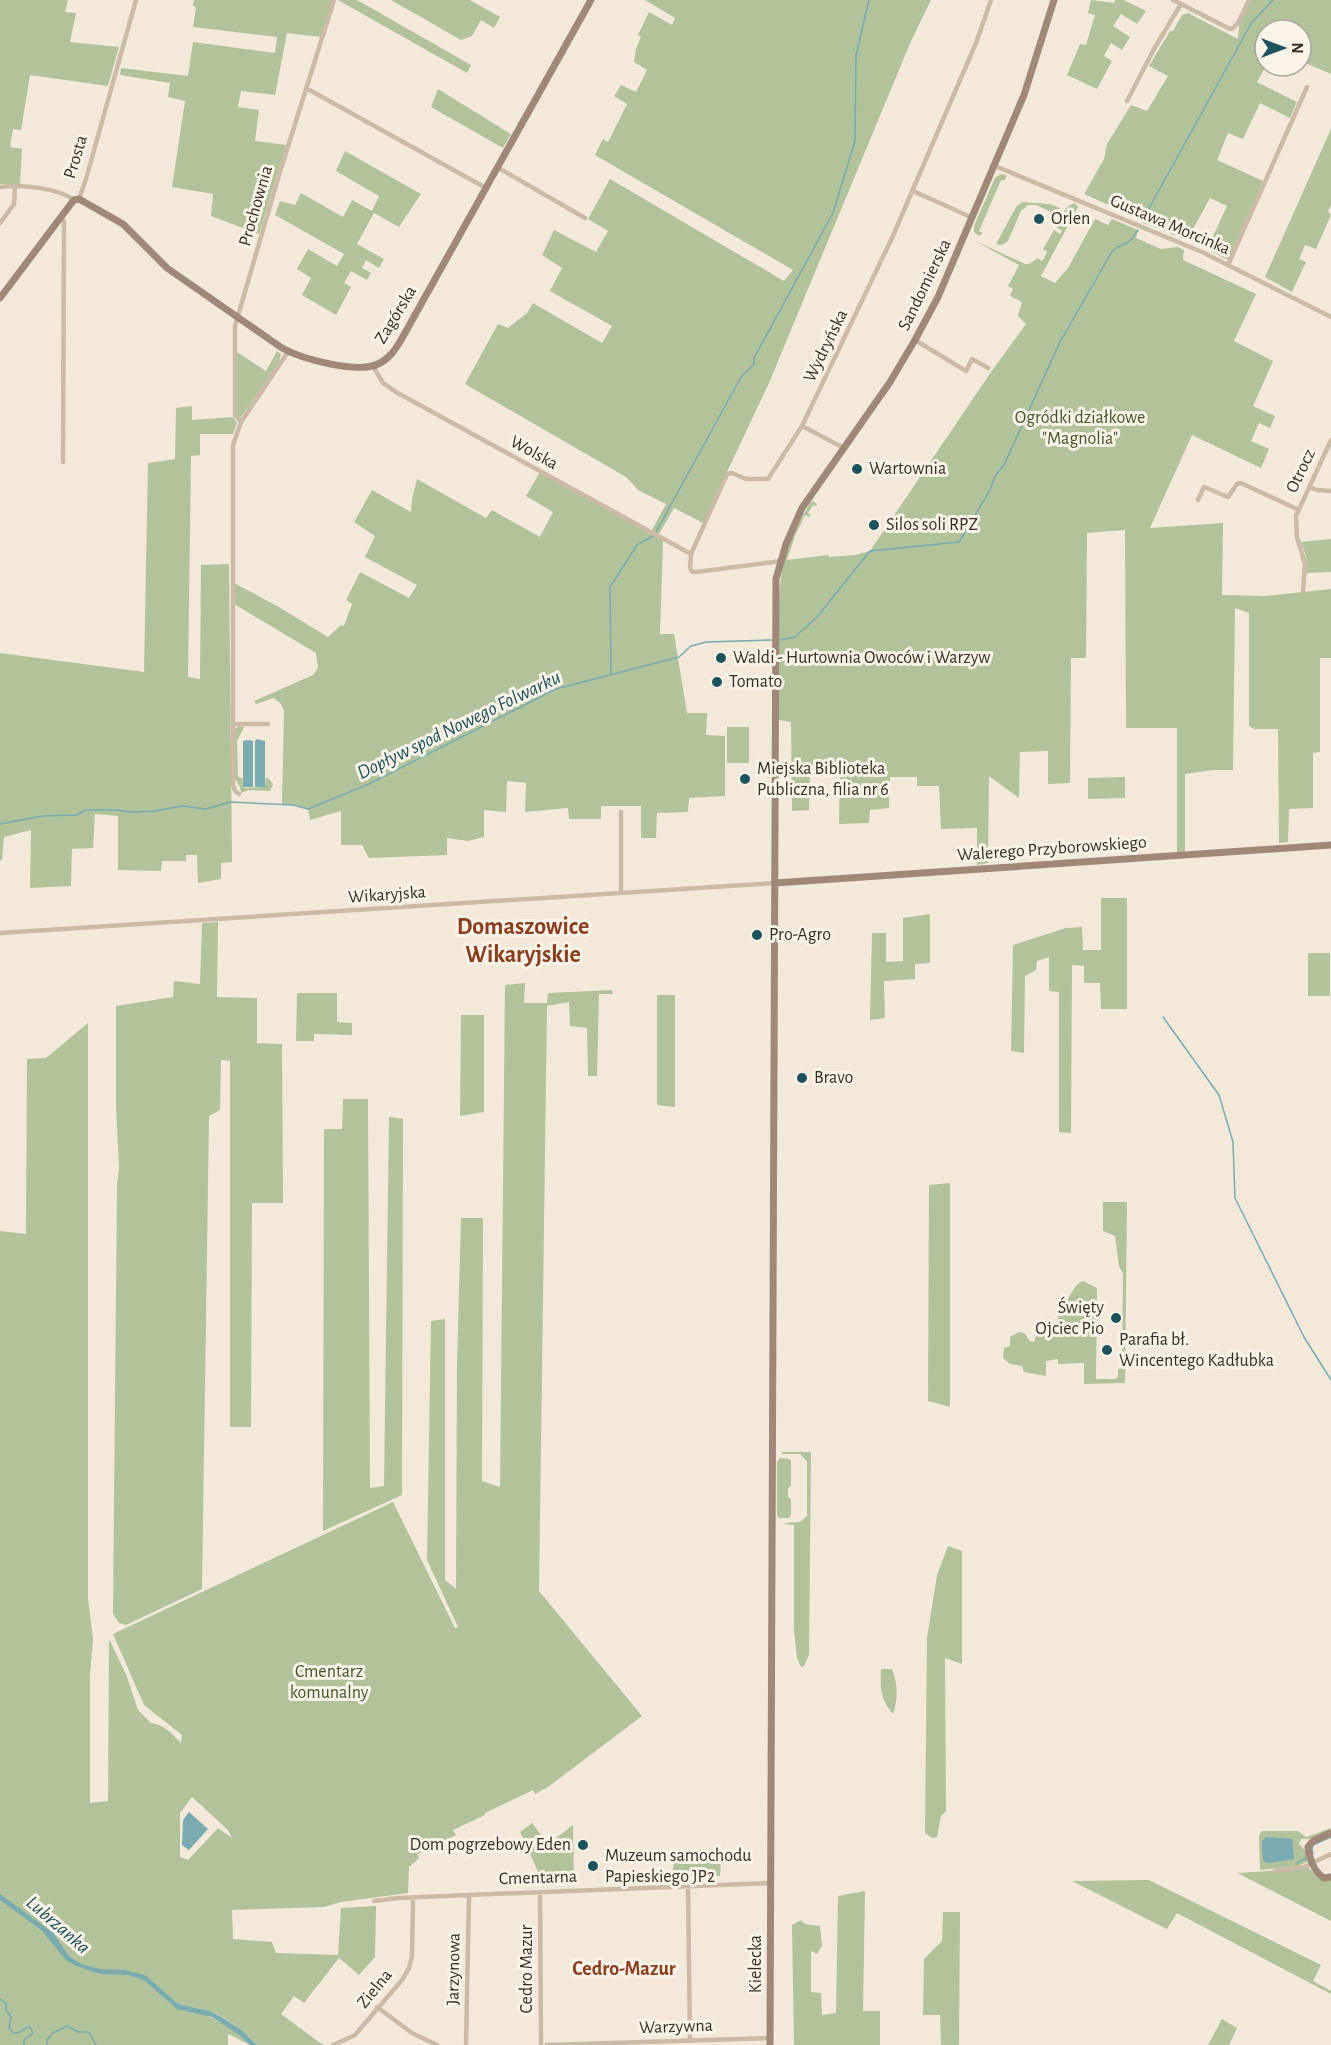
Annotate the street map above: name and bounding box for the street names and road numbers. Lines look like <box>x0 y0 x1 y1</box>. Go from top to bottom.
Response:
street label: Prosta <box>61 133 91 181</box>
street label: Prochownia <box>236 164 276 248</box>
street label: Gustawa Morcinka <box>1107 192 1233 258</box>
street label: Sandomierska <box>895 236 955 334</box>
street label: Zagórska <box>372 283 420 347</box>
street label: Wydryńska <box>801 307 851 385</box>
street label: Wolska <box>507 433 561 473</box>
street label: Otrocz <box>1283 446 1319 496</box>
street label: Walerego Przyborowskiego <box>957 833 1148 865</box>
street label: Wikaryjska <box>348 883 426 907</box>
street label: Cmentarna <box>499 1868 577 1888</box>
street label: Cedro Mazur <box>518 1924 536 2013</box>
street label: Jarzynowa <box>444 1933 464 2005</box>
street label: Kielecka <box>747 1935 765 1993</box>
street label: Zielna <box>354 1966 396 2012</box>
street label: Warzywna <box>639 2017 713 2037</box>

